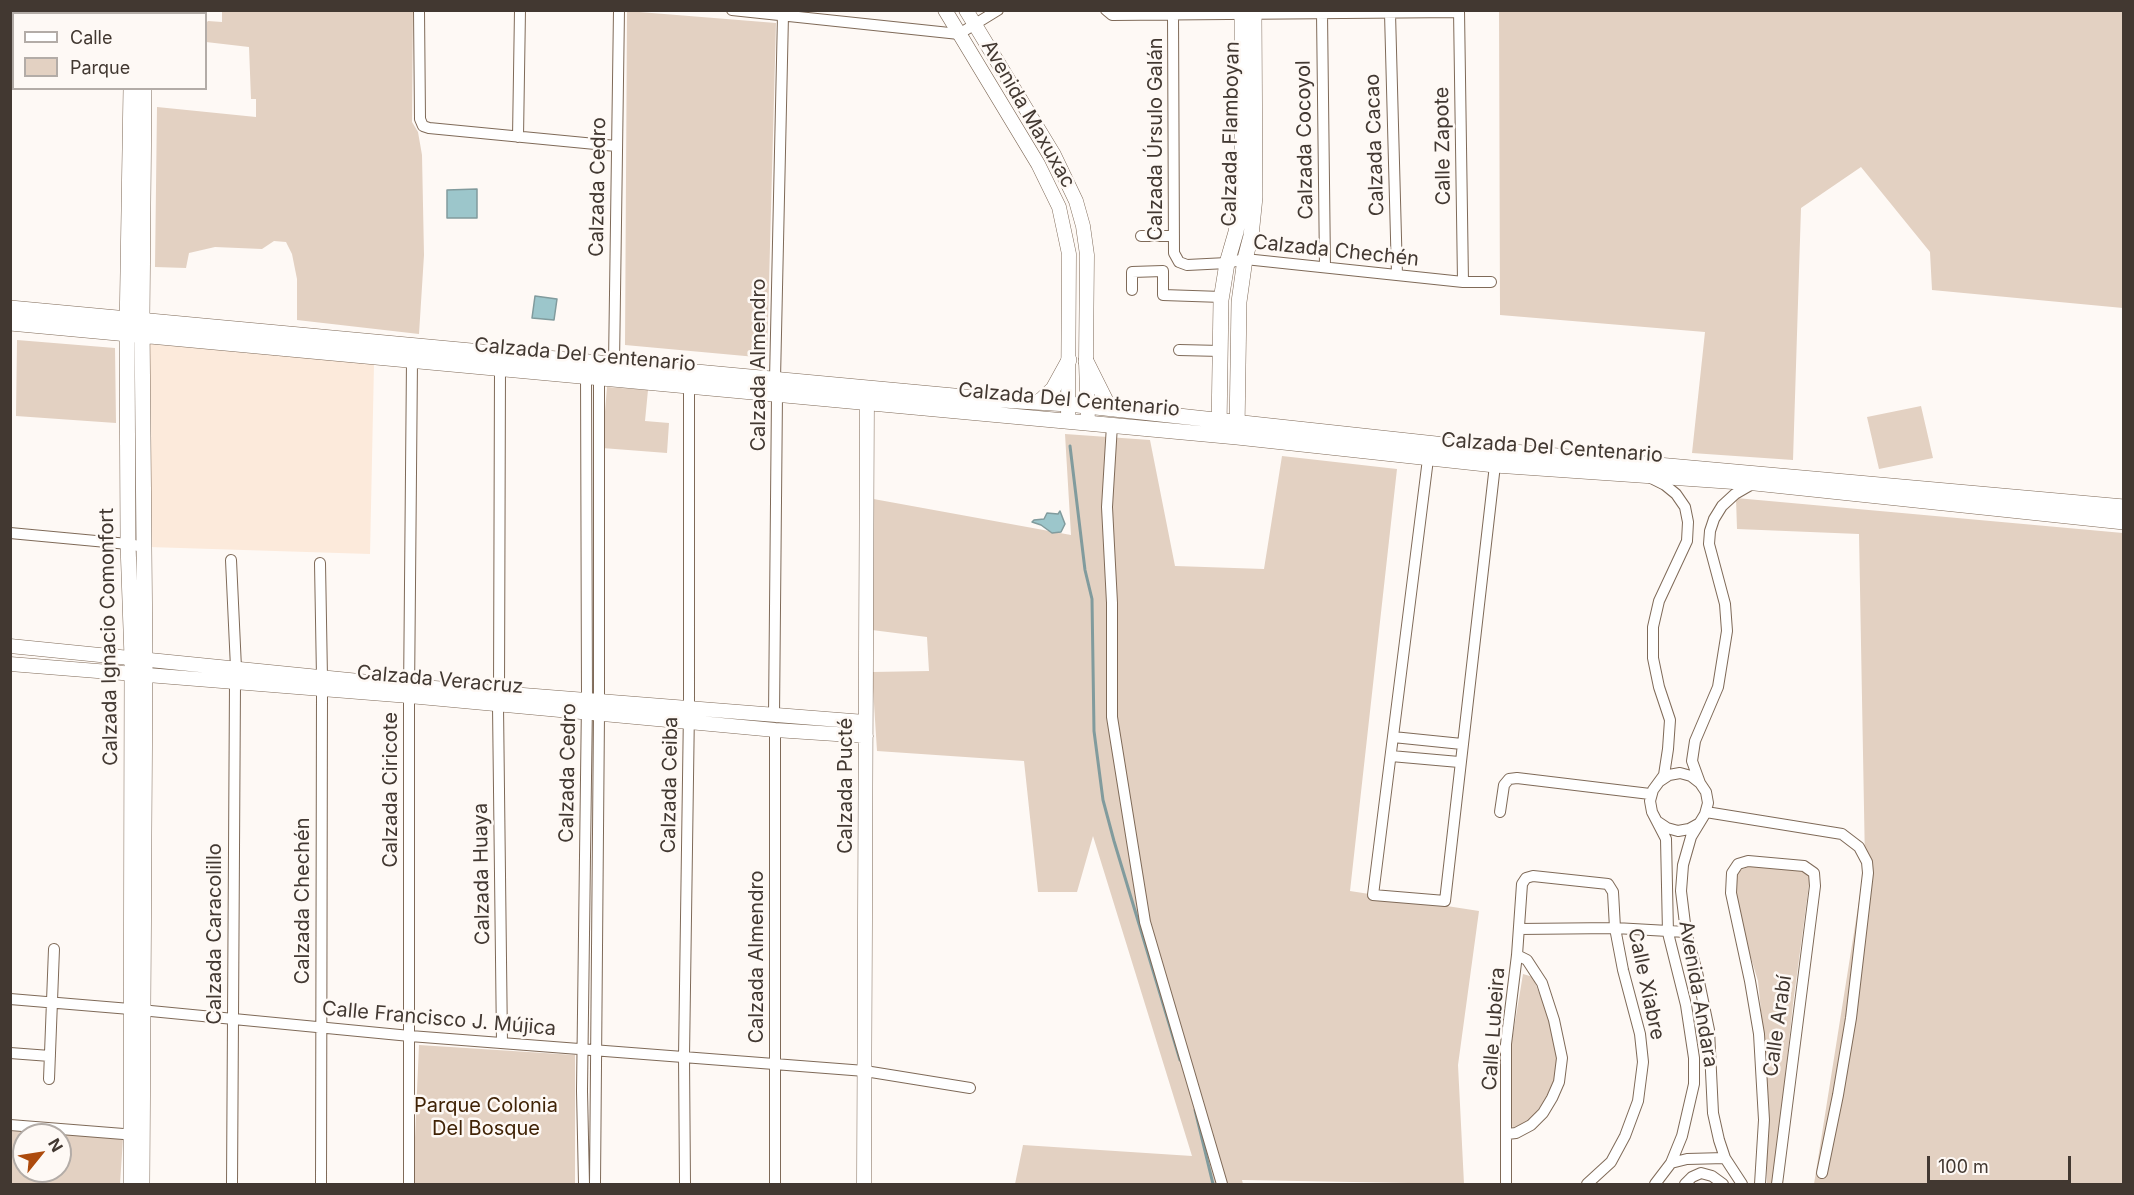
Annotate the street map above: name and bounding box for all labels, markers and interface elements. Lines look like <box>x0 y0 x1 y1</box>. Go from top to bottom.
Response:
legend <box>12 12 207 90</box>
text: Calle <box>70 27 112 48</box>
street label: Avenida Maxuxac <box>976 36 1080 192</box>
street label: Calzada Úrsulo Galán <box>1144 37 1168 241</box>
street label: Calzada Flamboyan <box>1217 41 1245 227</box>
text: Parque <box>70 57 130 78</box>
street label: Calzada Cocoyol <box>1292 60 1318 220</box>
street label: Calzada Cacao <box>1361 73 1389 217</box>
street label: Calle Zapote <box>1430 86 1456 206</box>
street label: Calzada Cedro <box>585 117 611 257</box>
street label: Calzada Chechén <box>1252 230 1420 272</box>
street label: Calzada Almendro <box>747 278 771 452</box>
street label: Calzada Del Centenario <box>473 333 697 377</box>
street label: Calzada Del Centenario <box>957 378 1181 422</box>
street label: Calzada Del Centenario <box>1440 428 1664 468</box>
street label: Calzada Ignacio Comonfort <box>95 508 123 766</box>
street label: Calzada Veracruz <box>356 661 524 699</box>
street label: Calzada Cedro <box>555 703 581 843</box>
street label: Calzada Ciricote <box>379 712 403 868</box>
street label: Calzada Ceiba <box>657 716 683 854</box>
street label: Calzada Pucté <box>834 718 858 854</box>
street label: Calzada Huaya <box>469 803 495 945</box>
street label: Calzada Chechén <box>291 818 315 984</box>
street label: Calzada Caracolillo <box>203 843 227 1025</box>
street label: Calzada Almendro <box>745 870 769 1044</box>
street label: Avenida Andara <box>1673 919 1723 1069</box>
street label: Calle Xiabre <box>1622 926 1670 1042</box>
street label: Calle Lubeira <box>1478 967 1510 1091</box>
street label: Calle Arabí <box>1759 974 1797 1078</box>
street label: Calle Francisco J. Mújica <box>321 997 557 1041</box>
park label: Parque Colonia Del Bosque <box>414 1094 558 1141</box>
north arrow <box>12 1123 72 1183</box>
text: N <box>44 1135 68 1155</box>
scale bar <box>1930 1144 2074 1182</box>
text: 100 m <box>1938 1156 1989 1177</box>

